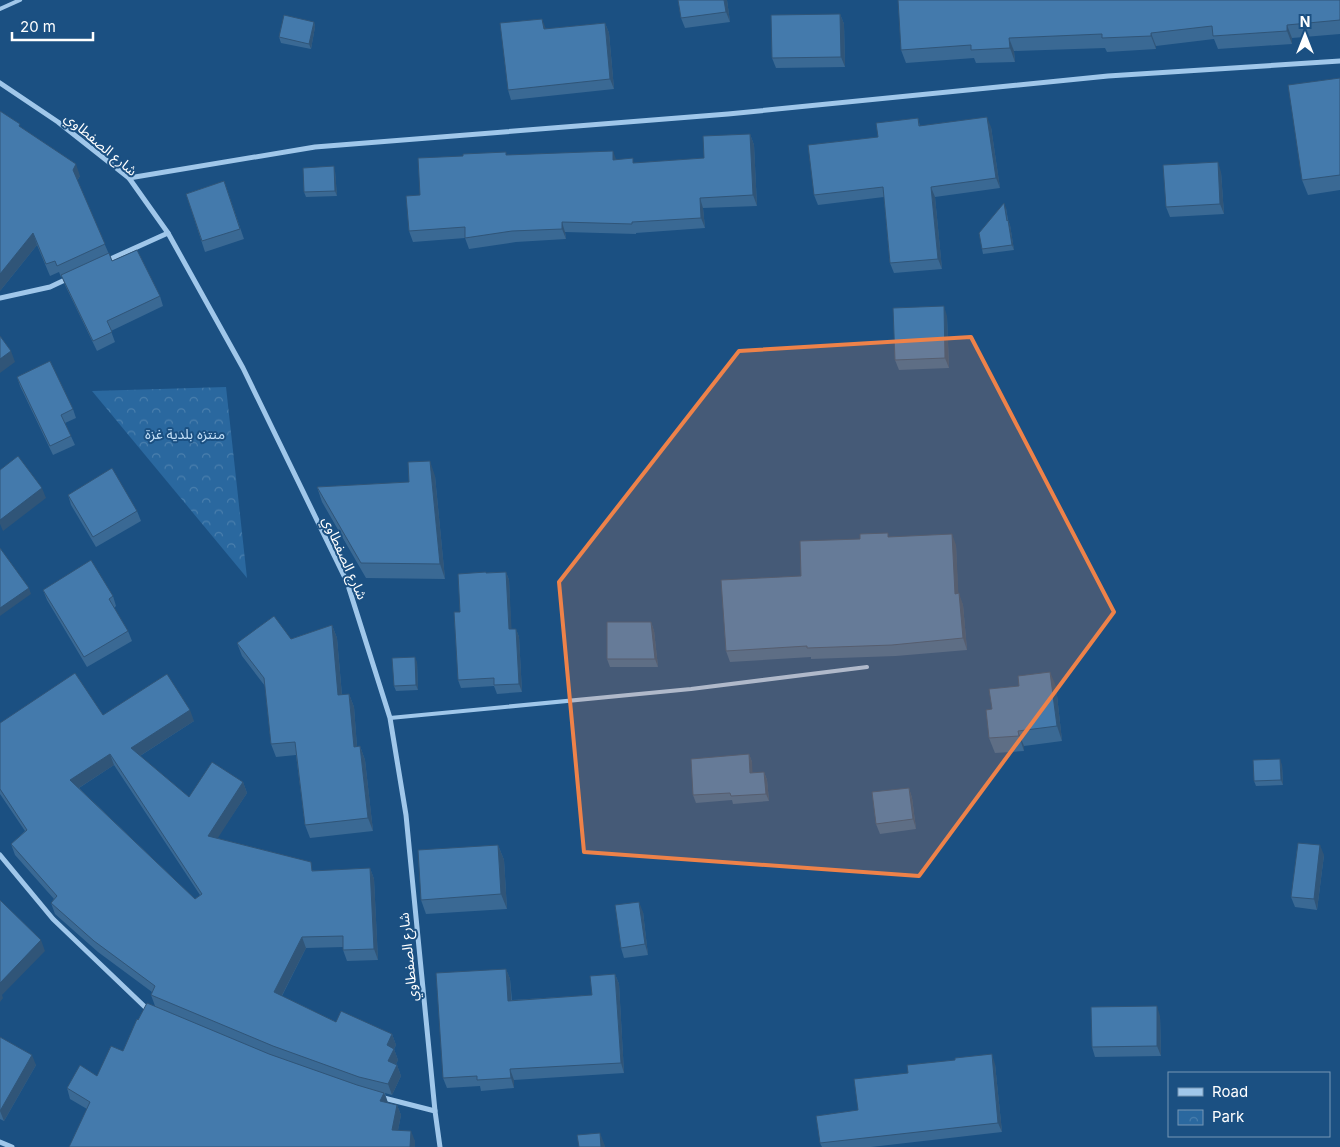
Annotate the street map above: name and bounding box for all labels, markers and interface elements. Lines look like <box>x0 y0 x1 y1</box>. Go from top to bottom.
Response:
scale bar <box>12 10 94 42</box>
north arrow <box>1280 10 1330 60</box>
text: N <box>1300 13 1310 30</box>
text: 20 m <box>20 17 56 36</box>
street label: شارع الصفطاوي <box>60 108 141 181</box>
park label: منتزه بلدية غزة <box>145 425 225 443</box>
street label: شارع الصفطاوي <box>317 514 371 603</box>
street label: شارع الصفطاوي <box>394 911 424 1002</box>
legend <box>1168 1072 1330 1137</box>
text: Road <box>1212 1082 1248 1101</box>
text: Park <box>1212 1107 1245 1126</box>

